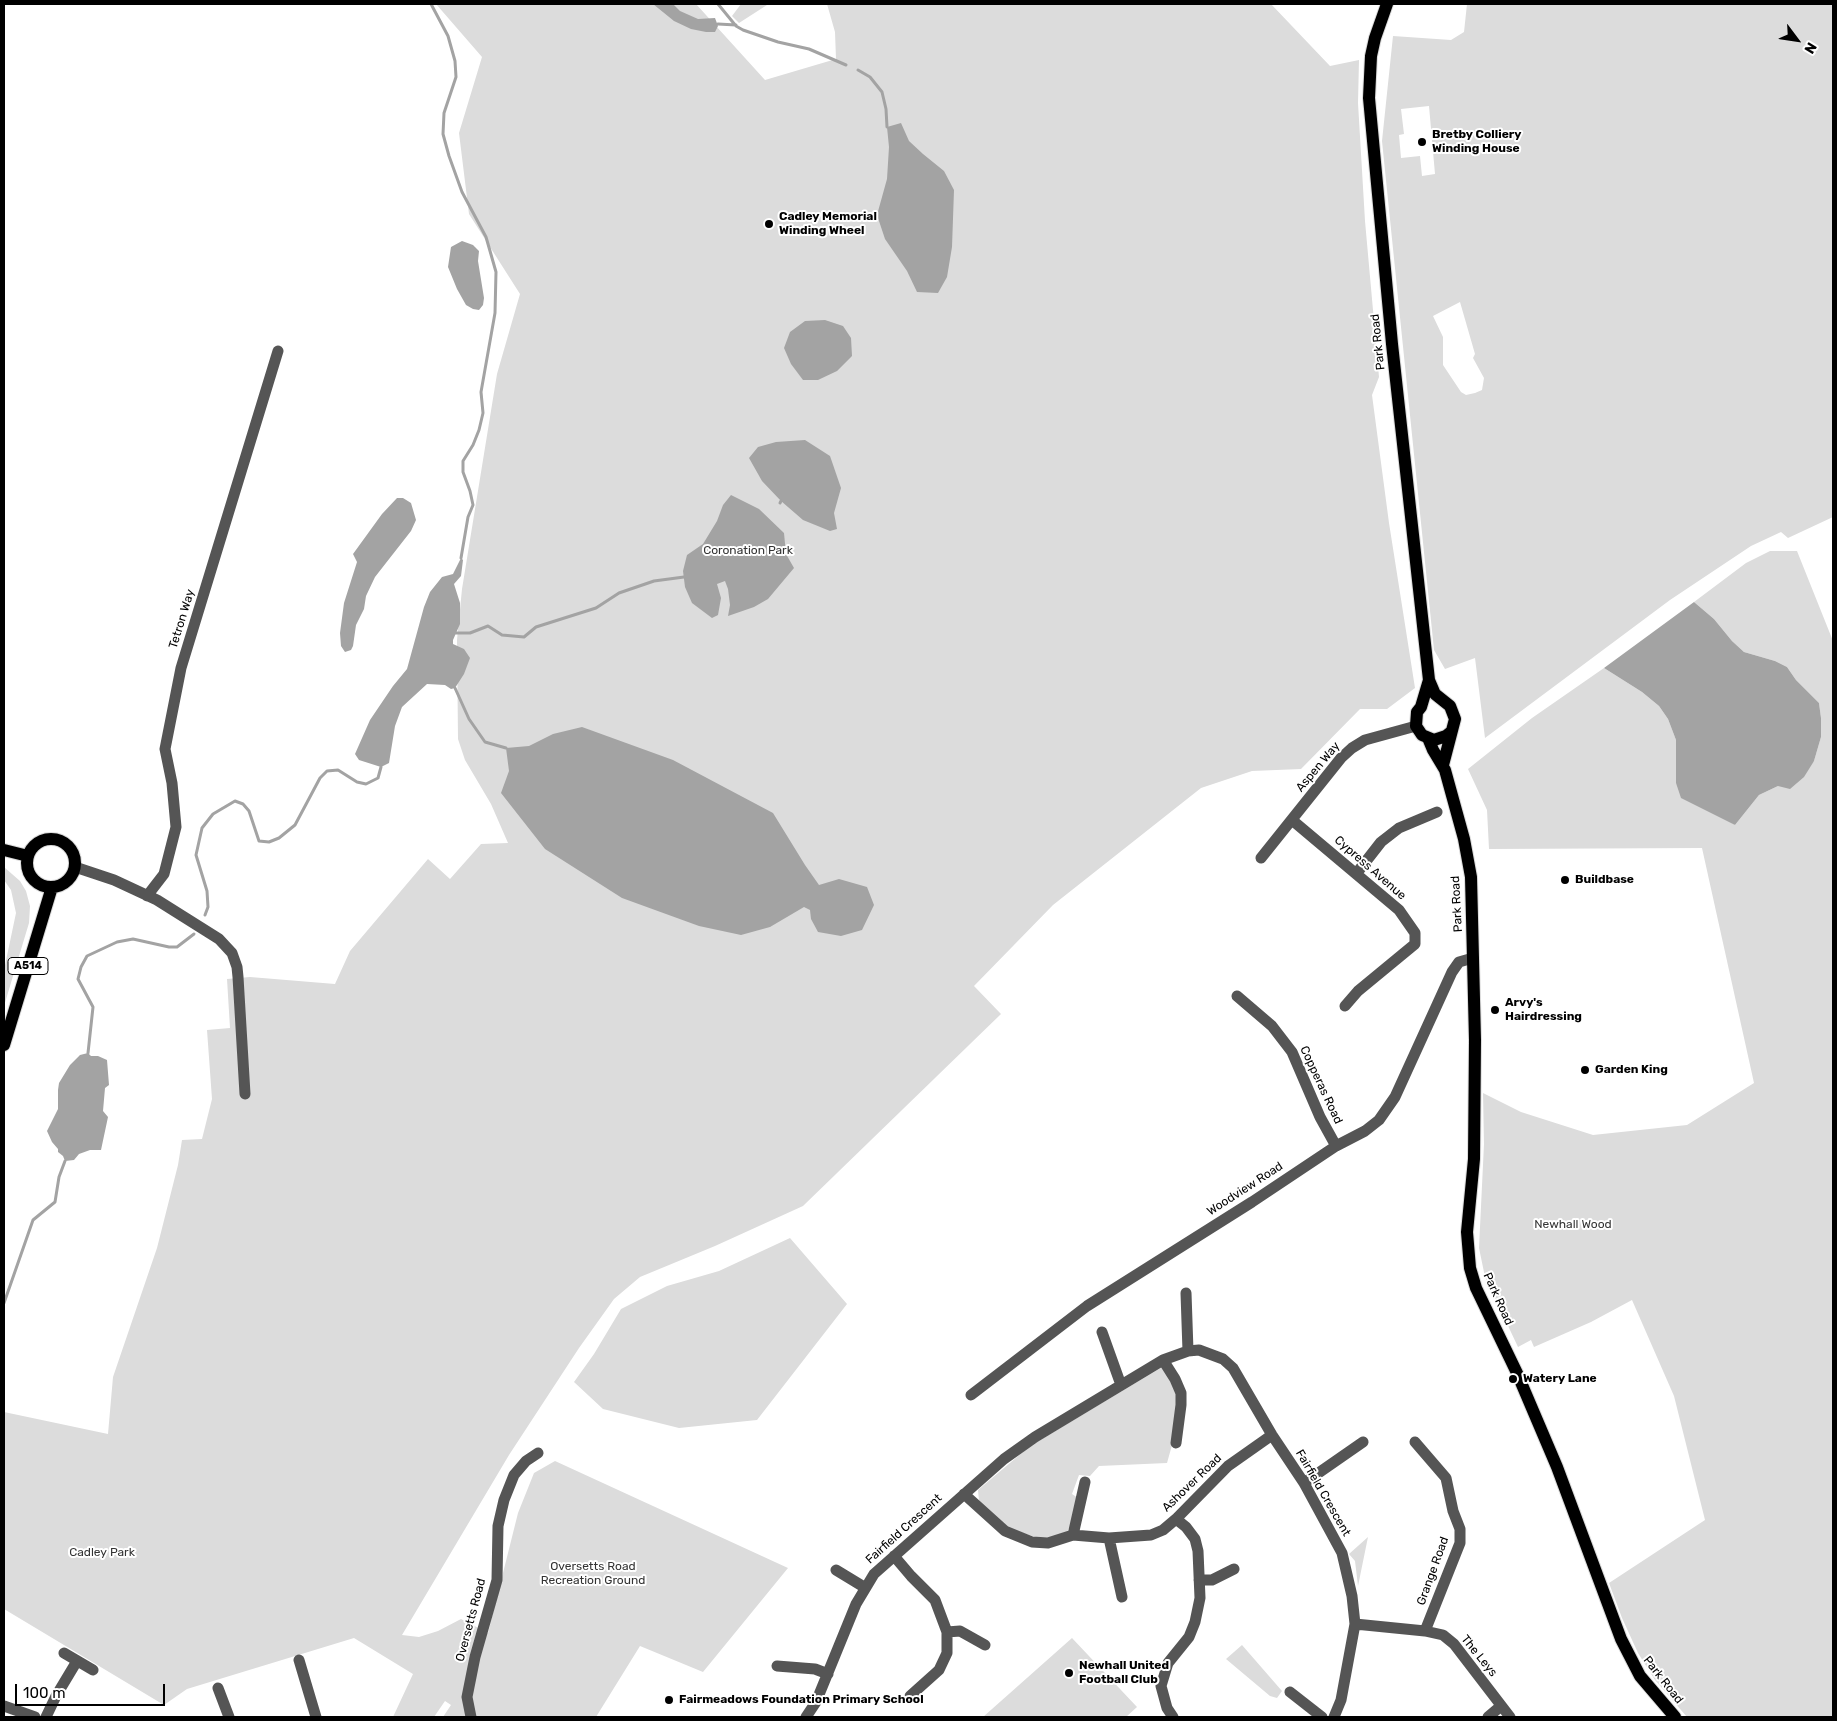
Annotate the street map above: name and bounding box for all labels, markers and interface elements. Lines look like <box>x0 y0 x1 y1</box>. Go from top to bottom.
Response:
north arrow <box>1772 15 1822 65</box>
text: N <box>1800 39 1820 57</box>
place label: Bretby Colliery Winding House <box>1432 128 1521 156</box>
marker: Bretby Colliery Winding House <box>1416 136 1428 148</box>
place label: Cadley Memorial Winding Wheel <box>779 210 877 238</box>
marker: Cadley Memorial Winding Wheel <box>763 218 775 230</box>
street label: Park Road <box>1368 313 1388 371</box>
park label: Coronation Park <box>703 544 793 558</box>
street label: Tetron Way <box>166 588 198 650</box>
street label: Aspen Way <box>1293 739 1343 795</box>
street label: Cypress Avenue <box>1331 833 1409 903</box>
place label: Buildbase <box>1575 873 1634 887</box>
marker: Buildbase <box>1559 874 1571 886</box>
street label: Park Road <box>1448 875 1466 933</box>
road number: A514 <box>8 958 48 974</box>
place label: Arvy's Hairdressing <box>1505 996 1582 1024</box>
marker: Arvy's Hairdressing <box>1489 1004 1501 1016</box>
street label: Copperas Road <box>1297 1044 1345 1126</box>
place label: Garden King <box>1595 1063 1668 1077</box>
marker: Garden King <box>1579 1064 1591 1076</box>
street label: Woodview Road <box>1204 1159 1286 1219</box>
park label: Newhall Wood <box>1534 1218 1612 1232</box>
street label: Park Road <box>1480 1270 1516 1328</box>
place label: Watery Lane <box>1523 1372 1597 1386</box>
marker: Watery Lane <box>1507 1373 1519 1385</box>
street label: Fairfield Crescent <box>1292 1447 1354 1539</box>
street label: Ashover Road <box>1159 1451 1225 1515</box>
street label: Fairfield Crescent <box>863 1491 945 1567</box>
street label: Grange Road <box>1414 1535 1452 1607</box>
park label: Cadley Park <box>69 1546 135 1560</box>
park label: Oversetts Road Recreation Ground <box>541 1560 645 1588</box>
street label: Oversetts Road <box>453 1577 489 1663</box>
street label: The Leys <box>1458 1632 1500 1680</box>
street label: Park Road <box>1640 1653 1686 1707</box>
place label: Newhall United Football Club <box>1079 1659 1169 1687</box>
marker: Newhall United Football Club <box>1063 1667 1075 1679</box>
scale bar <box>18 1674 168 1706</box>
text: 100 m <box>23 1684 65 1702</box>
place label: Fairmeadows Foundation Primary School <box>679 1693 924 1707</box>
marker: Fairmeadows Foundation Primary School <box>663 1694 675 1706</box>

